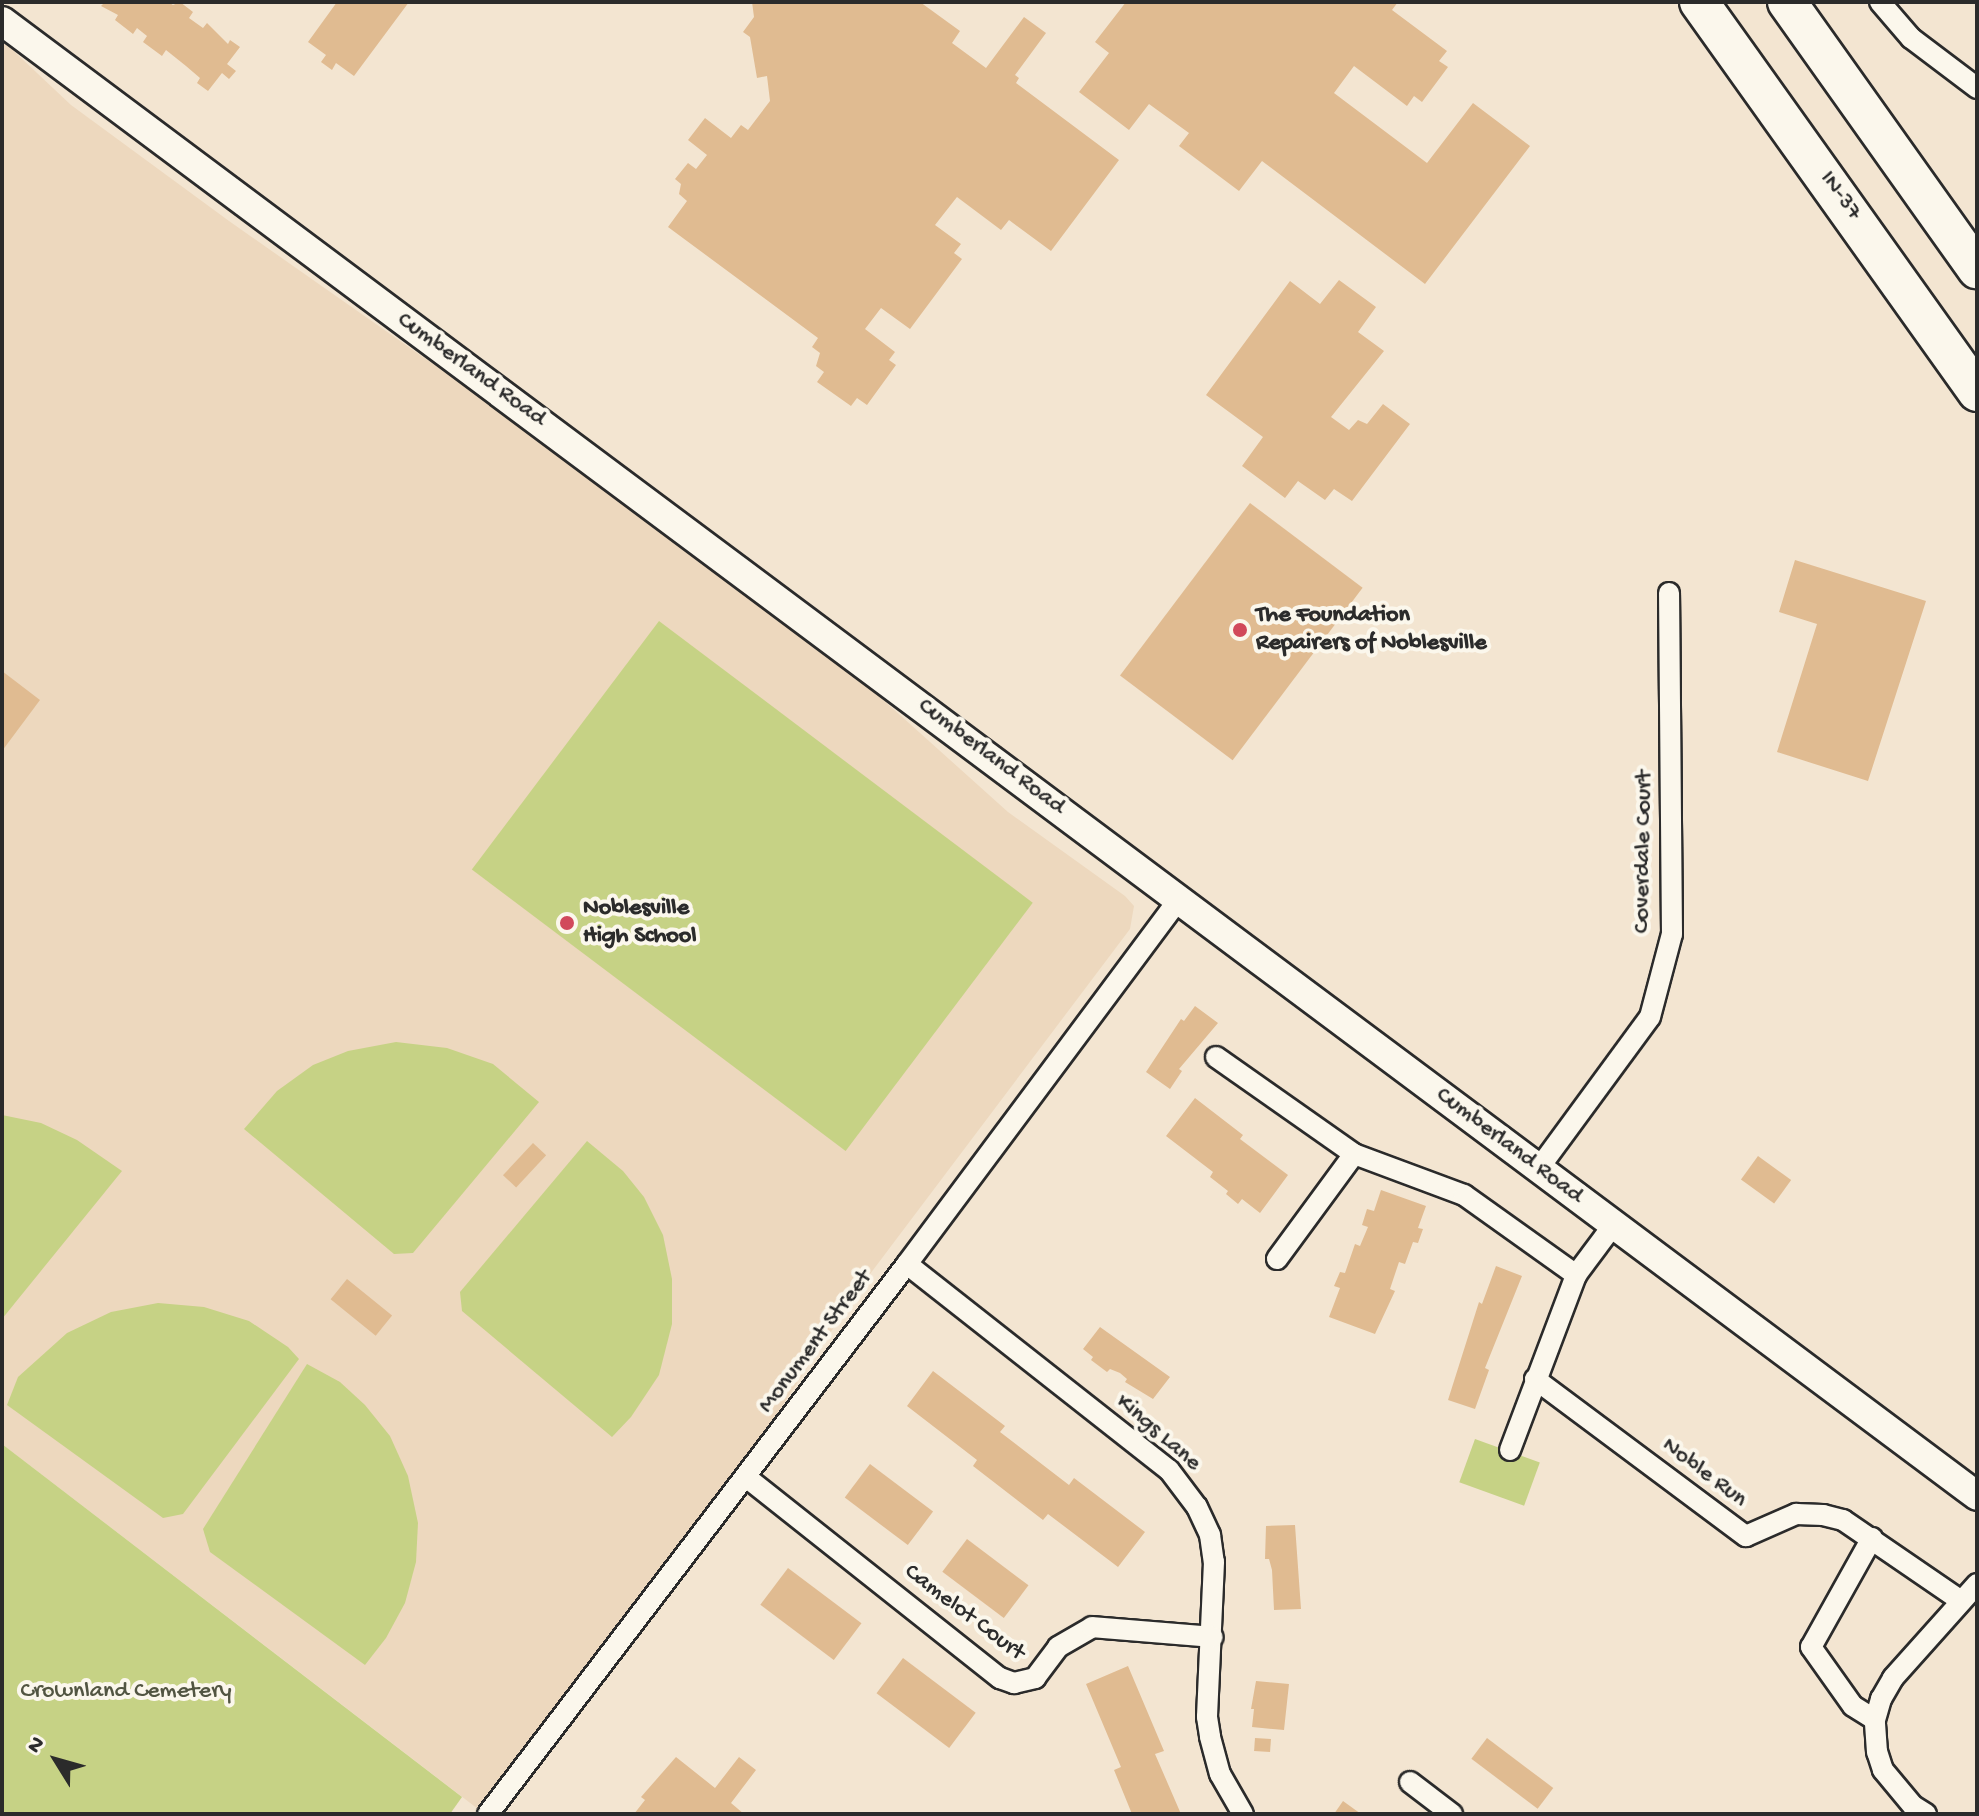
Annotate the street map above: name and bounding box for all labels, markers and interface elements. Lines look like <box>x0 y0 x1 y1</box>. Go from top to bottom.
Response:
street label: IN-37 <box>1813 166 1867 226</box>
street label: Cumberland Road <box>391 306 551 434</box>
place label: The Foundation Repairers of Noblesville <box>1256 602 1487 658</box>
marker: The Foundation Repairers of Noblesville <box>1231 621 1249 639</box>
street label: Cumberland Road <box>912 692 1070 822</box>
street label: Coverdale Court <box>1628 770 1660 934</box>
place label: Noblesville High School <box>583 895 697 951</box>
marker: Noblesville High School <box>558 914 576 932</box>
street label: Cumberland Road <box>1430 1081 1588 1211</box>
street label: Monument Street <box>753 1265 879 1419</box>
street label: Kings Lane <box>1109 1388 1207 1478</box>
street label: Noble Run <box>1656 1432 1752 1514</box>
street label: Camelot Court <box>898 1558 1030 1668</box>
park label: Crownland Cemetery <box>20 1678 232 1706</box>
north arrow <box>16 1720 96 1800</box>
text: N <box>22 1732 52 1759</box>

